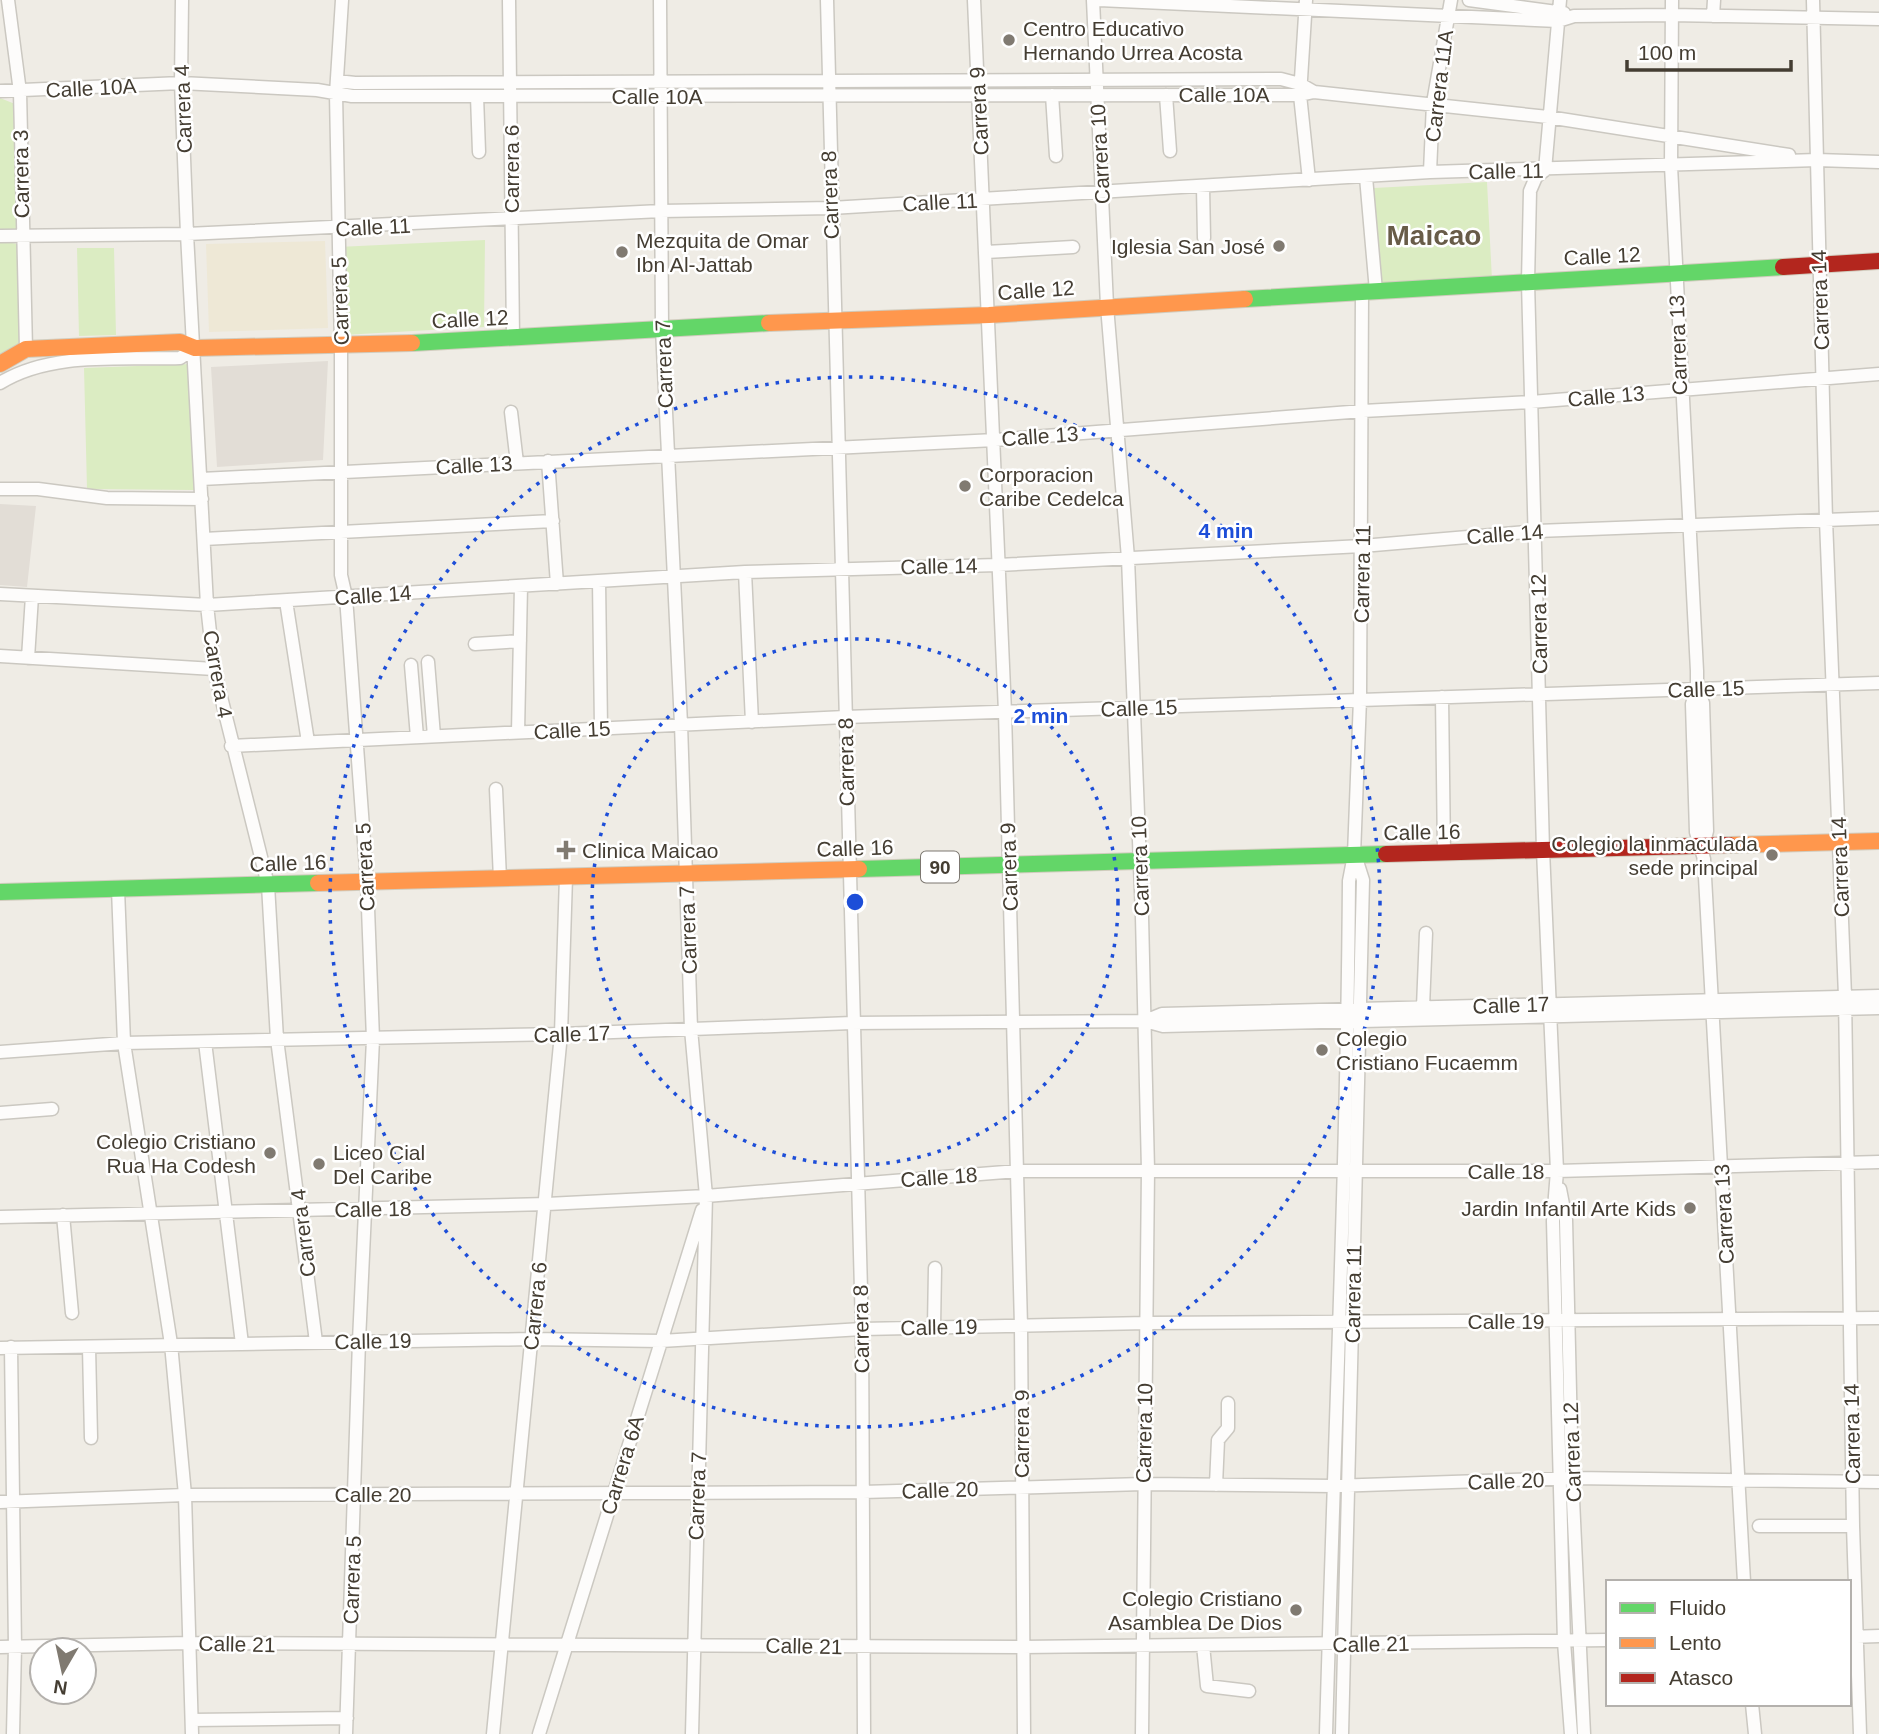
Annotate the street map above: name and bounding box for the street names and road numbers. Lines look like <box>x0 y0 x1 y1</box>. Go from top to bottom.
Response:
street label: Carrera 11A <box>1421 29 1457 143</box>
street label: Carrera 4 <box>170 64 196 154</box>
street label: Carrera 9 <box>965 66 993 156</box>
street label: Calle 10A <box>45 74 137 102</box>
street label: Calle 10A <box>1178 83 1270 106</box>
street label: Calle 10A <box>611 85 703 108</box>
street label: Carrera 10 <box>1086 103 1114 205</box>
street label: Carrera 6 <box>500 125 523 213</box>
street label: Carrera 3 <box>9 129 33 219</box>
street label: Carrera 8 <box>817 150 843 240</box>
street label: Calle 11 <box>1468 159 1544 183</box>
street label: Calle 11 <box>902 189 978 215</box>
street label: Calle 11 <box>335 214 411 240</box>
street label: Calle 12 <box>1563 242 1641 270</box>
street label: Carrera 14 <box>1807 249 1833 351</box>
street label: Carrera 5 <box>327 256 353 346</box>
street label: Calle 12 <box>997 276 1075 304</box>
street label: Carrera 13 <box>1665 294 1691 396</box>
street label: Calle 12 <box>431 305 509 333</box>
street label: Carrera 7 <box>651 319 677 409</box>
street label: Calle 13 <box>1567 381 1645 411</box>
street label: Calle 13 <box>1001 422 1079 450</box>
street label: Calle 13 <box>435 451 513 479</box>
street label: Calle 14 <box>1466 520 1545 548</box>
street label: Carrera 11 <box>1350 524 1374 624</box>
street label: Calle 14 <box>900 554 978 578</box>
street label: Carrera 12 <box>1527 574 1551 674</box>
street label: Calle 14 <box>334 581 413 609</box>
street label: Carrera 4 <box>199 628 237 720</box>
street label: Calle 15 <box>1667 676 1745 702</box>
street label: Calle 15 <box>1100 695 1178 721</box>
street label: Calle 15 <box>533 716 611 744</box>
street label: Carrera 8 <box>834 717 858 807</box>
street label: Carrera 10 <box>1127 815 1153 917</box>
street label: Carrera 14 <box>1827 816 1853 918</box>
street label: Calle 16 <box>1383 820 1461 844</box>
street label: Carrera 5 <box>351 822 379 912</box>
street label: Carrera 9 <box>996 822 1022 912</box>
street label: Calle 16 <box>816 835 894 861</box>
street label: Calle 16 <box>249 850 327 876</box>
road number: 90 <box>921 852 959 882</box>
street label: Carrera 7 <box>675 885 701 975</box>
street label: Calle 17 <box>1472 992 1550 1018</box>
street label: Calle 17 <box>533 1021 611 1047</box>
street label: Calle 18 <box>1467 1160 1545 1183</box>
street label: Calle 18 <box>900 1163 978 1191</box>
street label: Carrera 13 <box>1710 1163 1738 1265</box>
street label: Carrera 4 <box>286 1187 320 1278</box>
street label: Calle 18 <box>334 1197 412 1221</box>
street label: Carrera 11 <box>1341 1244 1365 1344</box>
street label: Carrera 6 <box>519 1261 551 1351</box>
street label: Carrera 8 <box>849 1284 873 1374</box>
street label: Calle 19 <box>1467 1310 1545 1333</box>
street label: Calle 19 <box>900 1315 978 1339</box>
street label: Calle 19 <box>334 1329 412 1353</box>
street label: Carrera 10 <box>1132 1383 1156 1483</box>
street label: Carrera 14 <box>1840 1383 1864 1484</box>
street label: Carrera 9 <box>1010 1390 1033 1478</box>
street label: Carrera 12 <box>1559 1401 1585 1503</box>
street label: Carrera 6A <box>596 1413 648 1517</box>
street label: Carrera 7 <box>684 1451 710 1541</box>
street label: Calle 20 <box>1467 1468 1545 1494</box>
street label: Calle 20 <box>901 1477 979 1503</box>
street label: Calle 20 <box>334 1483 412 1506</box>
street label: Carrera 5 <box>339 1535 365 1625</box>
street label: Calle 21 <box>198 1632 276 1656</box>
street label: Calle 21 <box>1332 1632 1410 1656</box>
street label: Calle 21 <box>765 1634 843 1658</box>

